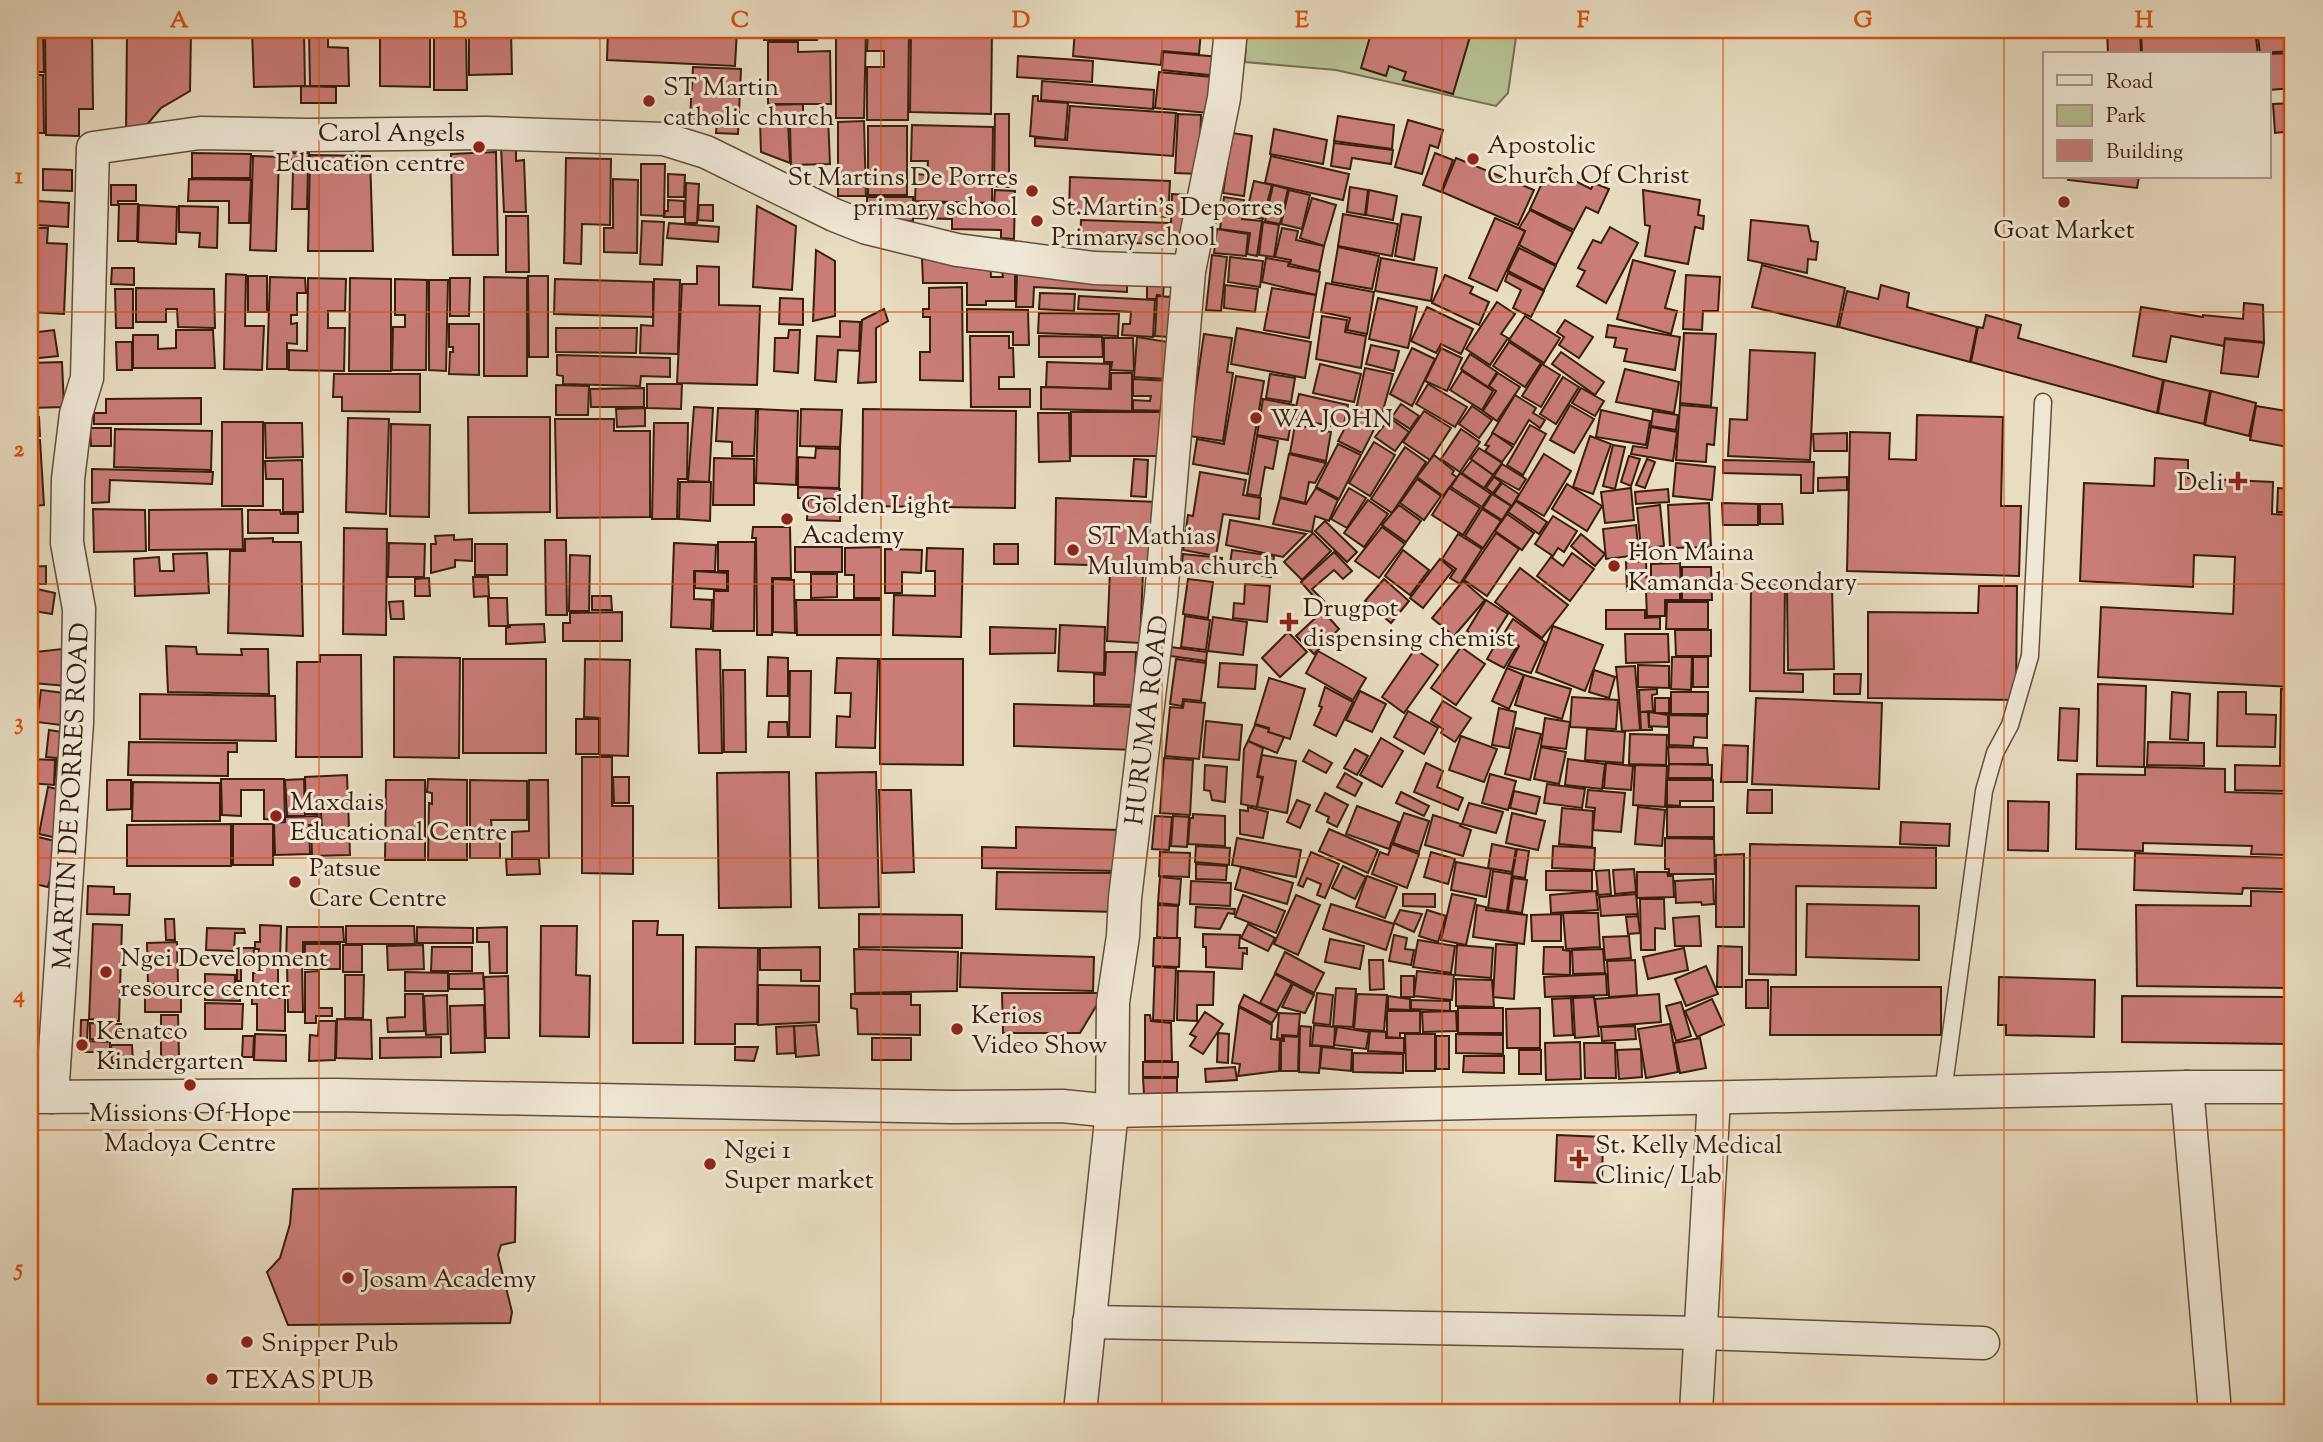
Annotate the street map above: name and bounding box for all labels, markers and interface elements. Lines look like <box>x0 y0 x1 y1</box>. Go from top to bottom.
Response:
text: A <box>170 5 189 38</box>
text: B <box>453 5 468 38</box>
text: C <box>731 5 749 38</box>
text: D <box>1012 5 1030 38</box>
text: E <box>1295 5 1309 38</box>
text: F <box>1577 5 1590 38</box>
text: G <box>1854 5 1873 38</box>
text: H <box>2135 5 2154 38</box>
legend <box>2043 52 2270 178</box>
text: Road <box>2106 68 2153 98</box>
place label: ST Martin catholic church <box>663 70 835 137</box>
marker: ST Martin catholic church <box>641 93 657 109</box>
text: Park <box>2106 102 2147 132</box>
place label: Carol Angels Education centre <box>275 116 465 183</box>
place label: Apostolic Church Of Christ <box>1487 128 1689 195</box>
text: Building <box>2106 138 2183 168</box>
marker: Carol Angels Education centre <box>471 139 487 155</box>
marker: Apostolic Church Of Christ <box>1465 151 1481 167</box>
place label: St Martins De Porres primary school <box>788 160 1018 227</box>
text: 1 <box>15 161 23 194</box>
marker: St Martins De Porres primary school <box>1024 183 1040 199</box>
place label: St.Martin's Deporres Primary school <box>1051 190 1283 257</box>
marker: Goat Market <box>2056 194 2072 210</box>
marker: St.Martin's Deporres Primary school <box>1029 213 1045 229</box>
place label: Goat Market <box>1993 213 2135 250</box>
place label: WA JOHN <box>1270 402 1393 439</box>
marker: WA JOHN <box>1248 410 1264 426</box>
text: 2 <box>14 434 25 467</box>
place label: Deli <box>2177 465 2224 502</box>
marker: Deli <box>2230 473 2246 489</box>
place label: Golden Light Academy <box>801 488 950 555</box>
marker: Golden Light Academy <box>779 511 795 527</box>
place label: ST Mathias Mulumba church <box>1087 519 1279 586</box>
place label: Hon Maina Kamanda Secondary <box>1628 535 1857 602</box>
marker: ST Mathias Mulumba church <box>1065 542 1081 558</box>
marker: Hon Maina Kamanda Secondary <box>1606 558 1622 574</box>
place label: Drugpot dispensing chemist <box>1303 591 1515 658</box>
street label: HURUMA ROAD <box>1117 613 1180 827</box>
marker: Drugpot dispensing chemist <box>1281 614 1297 630</box>
street label: MARTIN DE PORRES ROAD <box>45 622 100 971</box>
text: 3 <box>14 707 24 740</box>
place label: Maxdais Educational Centre <box>290 785 507 852</box>
marker: Maxdais Educational Centre <box>268 808 284 824</box>
place label: Patsue Care Centre <box>309 851 447 918</box>
marker: Patsue Care Centre <box>287 874 303 890</box>
place label: Ngei Development resource center <box>120 941 328 1008</box>
marker: Ngei Development resource center <box>98 964 114 980</box>
text: 4 <box>12 980 25 1013</box>
place label: Kerios Video Show <box>971 998 1107 1065</box>
place label: Kenatco Kindergarten <box>96 1014 244 1081</box>
marker: Kerios Video Show <box>949 1021 965 1037</box>
marker: Kenatco Kindergarten <box>74 1037 90 1053</box>
marker: Missions Of Hope Madoya Centre <box>182 1077 198 1093</box>
place label: Missions Of Hope Madoya Centre <box>89 1096 291 1163</box>
place label: St. Kelly Medical Clinic/ Lab <box>1595 1128 1782 1195</box>
place label: Ngei 1 Super market <box>724 1133 874 1200</box>
marker: St. Kelly Medical Clinic/ Lab <box>1569 1149 1589 1169</box>
marker: Ngei 1 Super market <box>702 1156 718 1172</box>
text: 5 <box>13 1253 23 1286</box>
place label: Josam Academy <box>360 1262 536 1299</box>
marker: Josam Academy <box>340 1270 356 1286</box>
place label: Snipper Pub <box>261 1326 398 1363</box>
marker: Snipper Pub <box>239 1334 255 1350</box>
place label: TEXAS PUB <box>226 1363 374 1400</box>
marker: TEXAS PUB <box>204 1371 220 1387</box>

